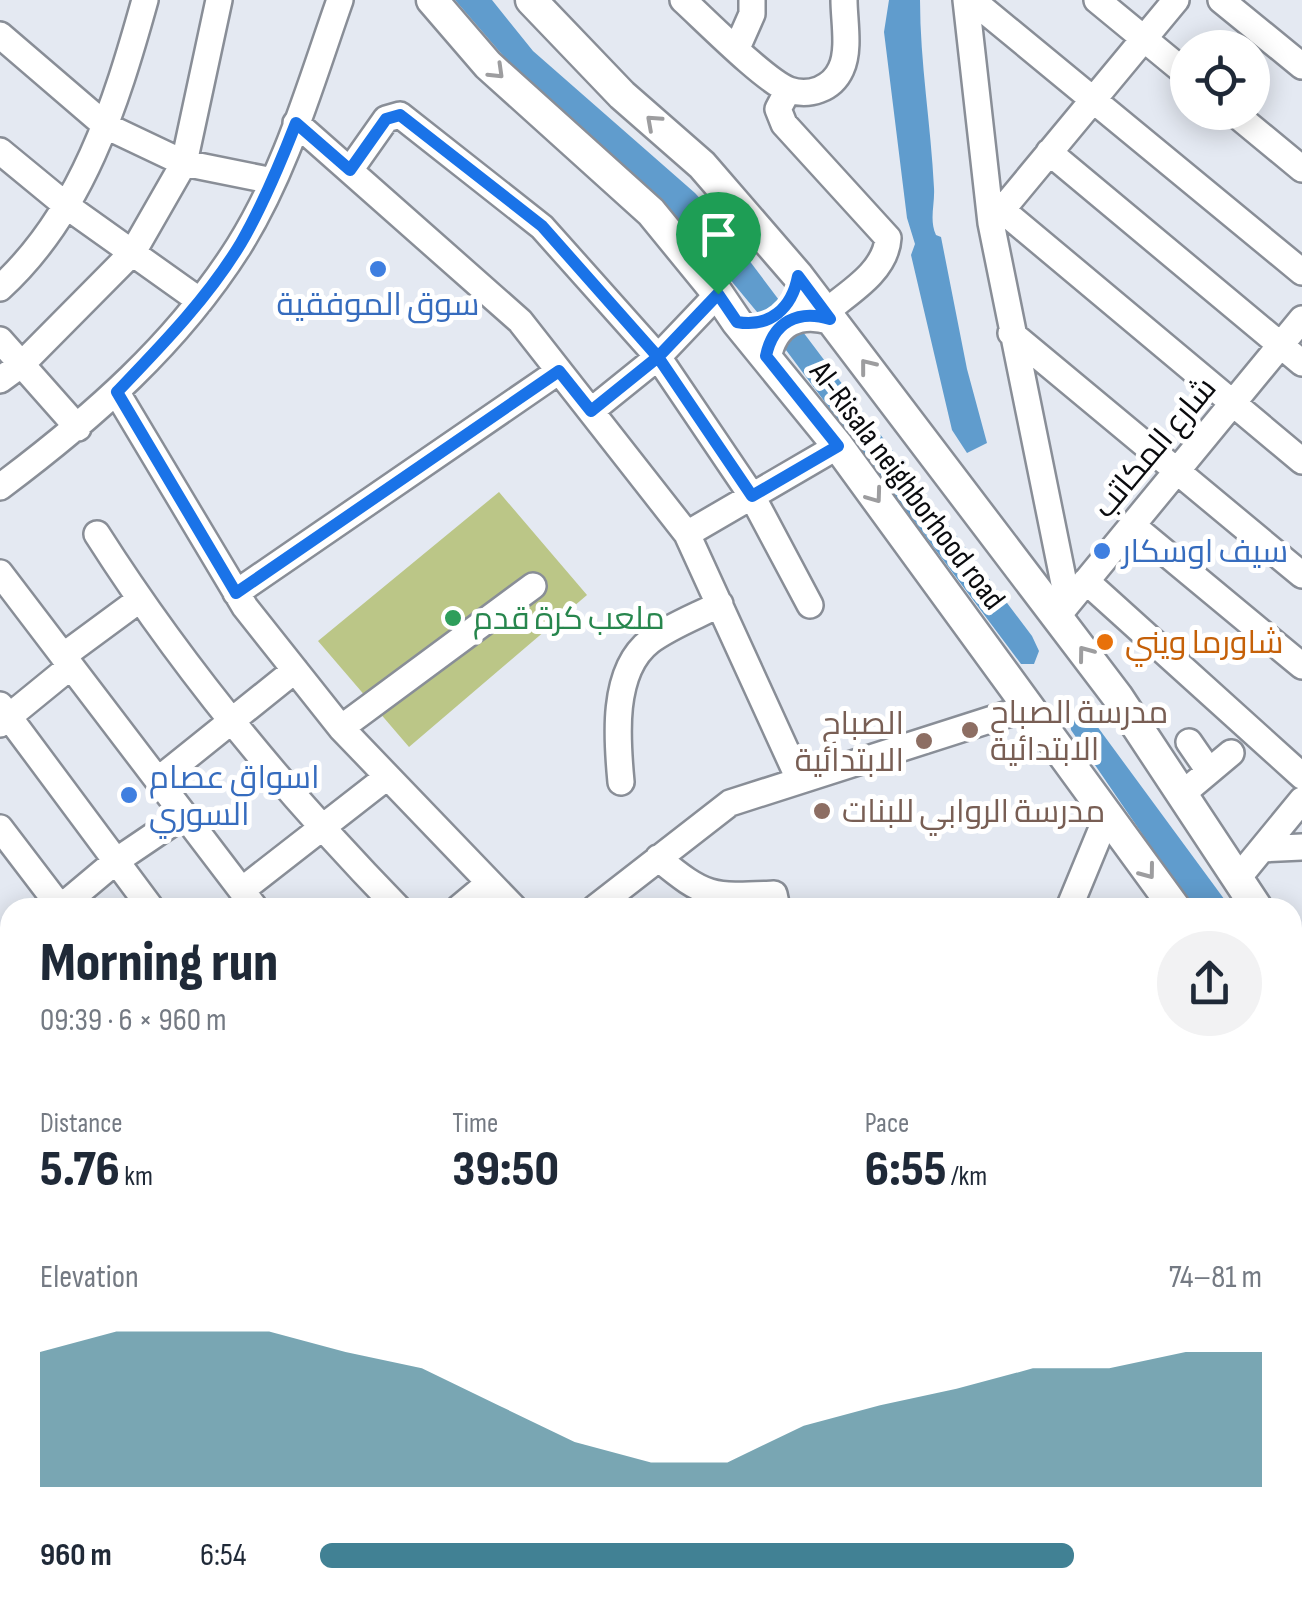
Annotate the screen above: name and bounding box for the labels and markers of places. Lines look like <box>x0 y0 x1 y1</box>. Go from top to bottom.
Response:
pin <box>676 192 761 295</box>
marker: سوق الموفقية <box>367 258 389 280</box>
place label: سوق الموفقية <box>277 286 479 325</box>
place label: سيف اوسكار <box>1120 533 1288 572</box>
marker: سيف اوسكار <box>1091 540 1113 562</box>
place label: ملعب كرة قدم <box>473 600 665 640</box>
marker: ملعب كرة قدم <box>442 607 464 629</box>
place label: شاورما ويني <box>1125 624 1283 667</box>
marker: شاورما ويني <box>1094 631 1116 653</box>
place label: مدرسة الصباح الابتدائية <box>990 694 1168 770</box>
place label: الصباح الابتدائية <box>795 705 904 781</box>
marker: مدرسة الصباح الابتدائية <box>959 719 981 741</box>
marker: الصباح الابتدائية <box>913 730 935 752</box>
place label: اسواق عصام السوري <box>149 759 320 839</box>
marker: اسواق عصام السوري <box>118 784 140 806</box>
place label: مدرسة الروابي للبنات <box>842 793 1105 836</box>
marker: مدرسة الروابي للبنات <box>811 800 833 822</box>

